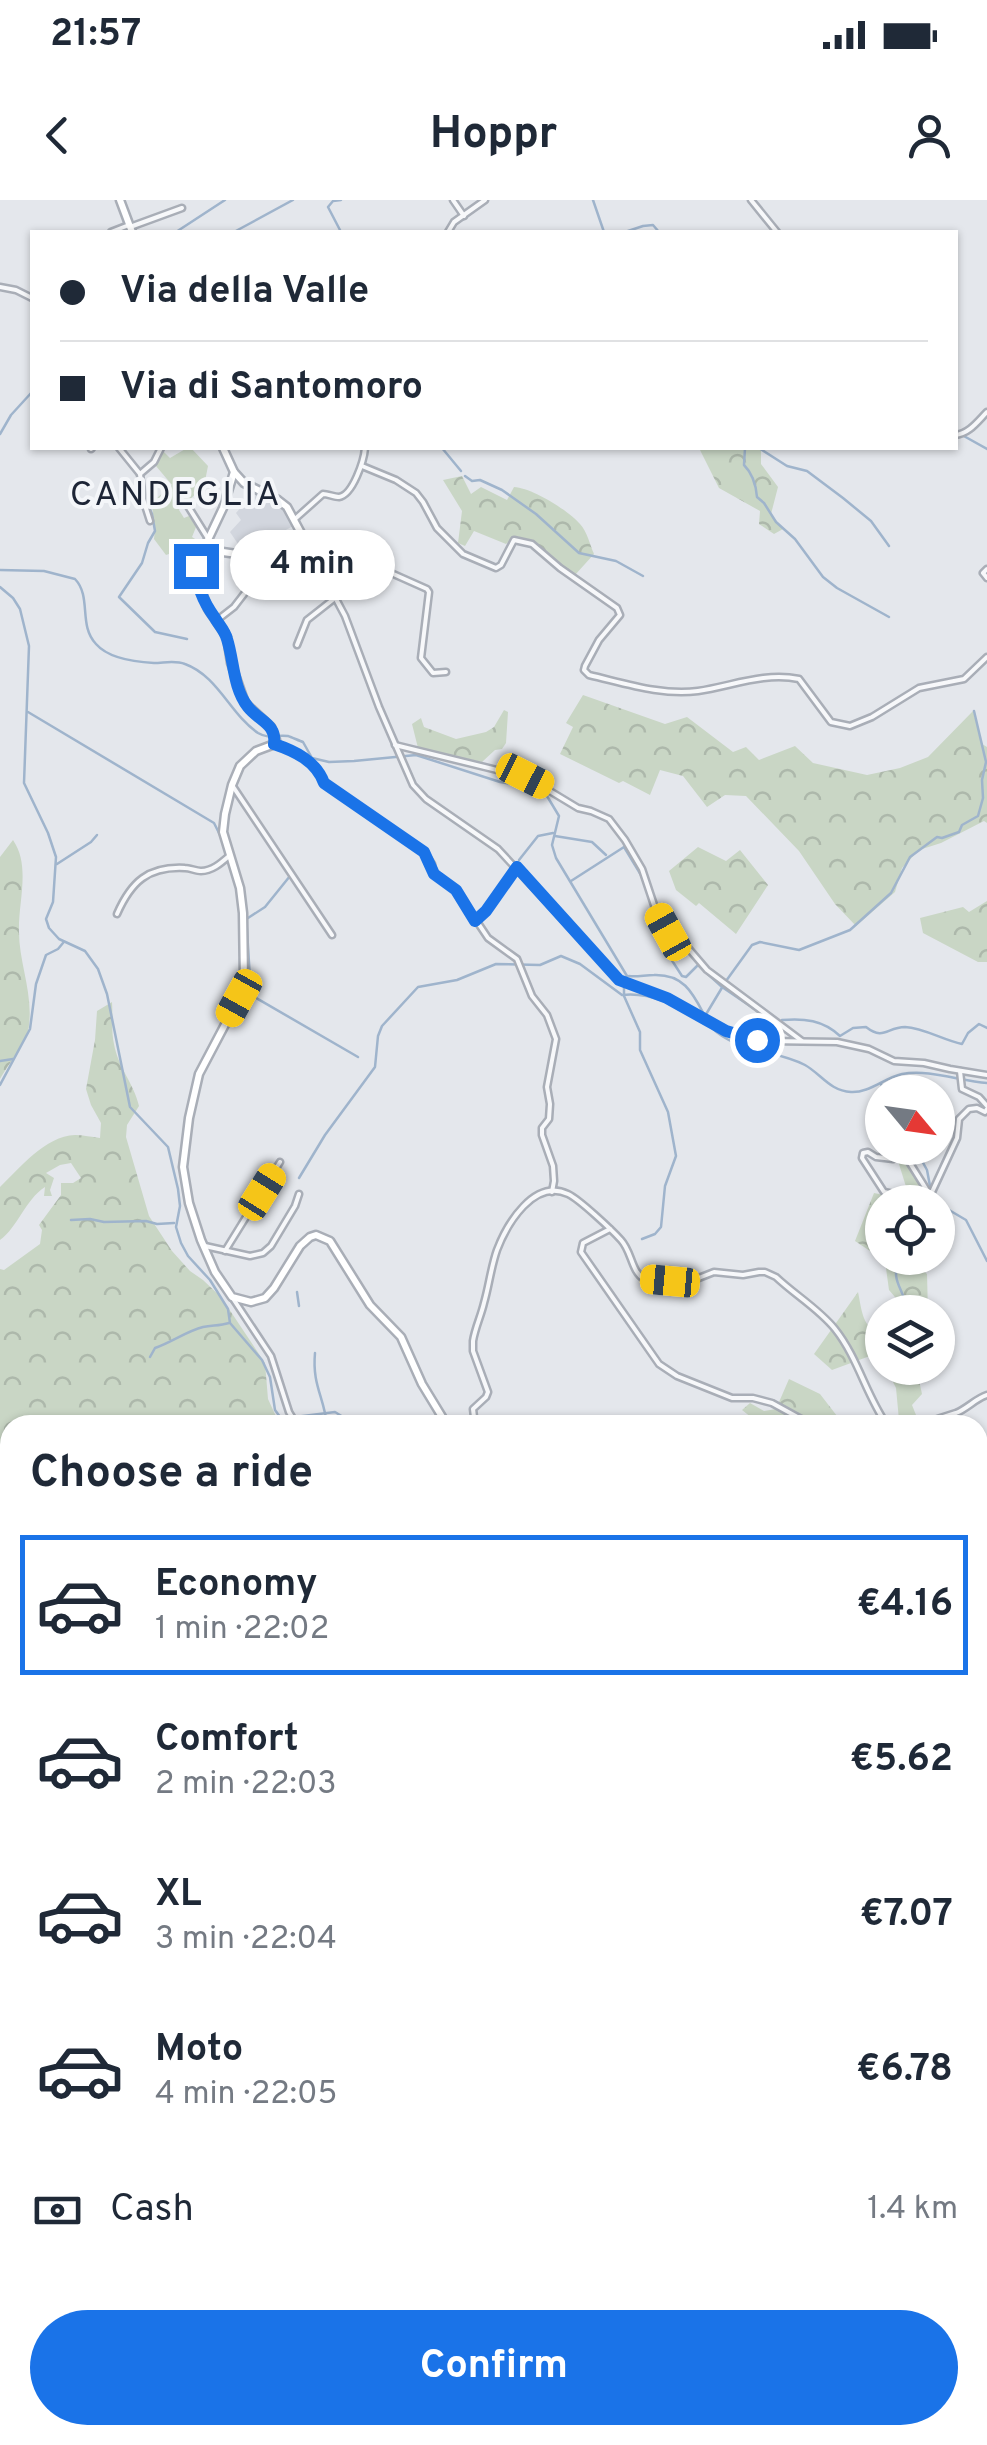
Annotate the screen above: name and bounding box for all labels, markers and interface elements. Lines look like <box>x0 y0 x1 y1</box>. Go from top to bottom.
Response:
text: 21:57 <box>50 11 141 60</box>
text: Hoppr <box>430 107 557 164</box>
icon: back <box>30 108 85 163</box>
icon: person <box>902 108 957 163</box>
text: Via della Valle <box>120 268 369 317</box>
text: Via di Santomoro <box>120 364 423 413</box>
district label: CANDEGLIA <box>70 474 282 518</box>
callout: 4 min <box>231 531 396 601</box>
route end <box>174 544 219 589</box>
text: 4 min <box>270 545 355 585</box>
car <box>491 749 559 803</box>
car <box>640 898 696 966</box>
car <box>211 964 267 1032</box>
route start <box>735 1018 780 1063</box>
north arrow <box>865 1075 955 1165</box>
map controls <box>865 1075 955 1385</box>
car <box>233 1159 291 1225</box>
button: locate <box>865 1185 955 1275</box>
car <box>639 1263 701 1299</box>
button: layers <box>865 1295 955 1385</box>
text: Choose a ride <box>30 1446 313 1503</box>
icon: car <box>35 1560 125 1650</box>
text: Economy <box>155 1561 317 1610</box>
text: €4.16 <box>857 1581 953 1630</box>
text: 1 min · 22:02 <box>155 1610 329 1650</box>
icon: car <box>35 1715 125 1805</box>
text: Comfort <box>155 1716 299 1765</box>
text: €5.62 <box>850 1736 953 1785</box>
text: 2 min · 22:03 <box>155 1765 337 1805</box>
icon: car <box>35 1870 125 1960</box>
text: XL <box>155 1871 202 1920</box>
text: €7.07 <box>860 1891 953 1940</box>
text: 3 min · 22:04 <box>155 1920 337 1960</box>
icon: car <box>35 2025 125 2115</box>
text: Moto <box>155 2026 243 2075</box>
text: €6.78 <box>856 2046 953 2095</box>
text: 4 min · 22:05 <box>155 2075 337 2115</box>
icon: cash <box>30 2183 85 2238</box>
text: Cash <box>110 2186 194 2235</box>
text: 1.4 km <box>867 2190 958 2230</box>
button: Confirm <box>30 2310 958 2425</box>

